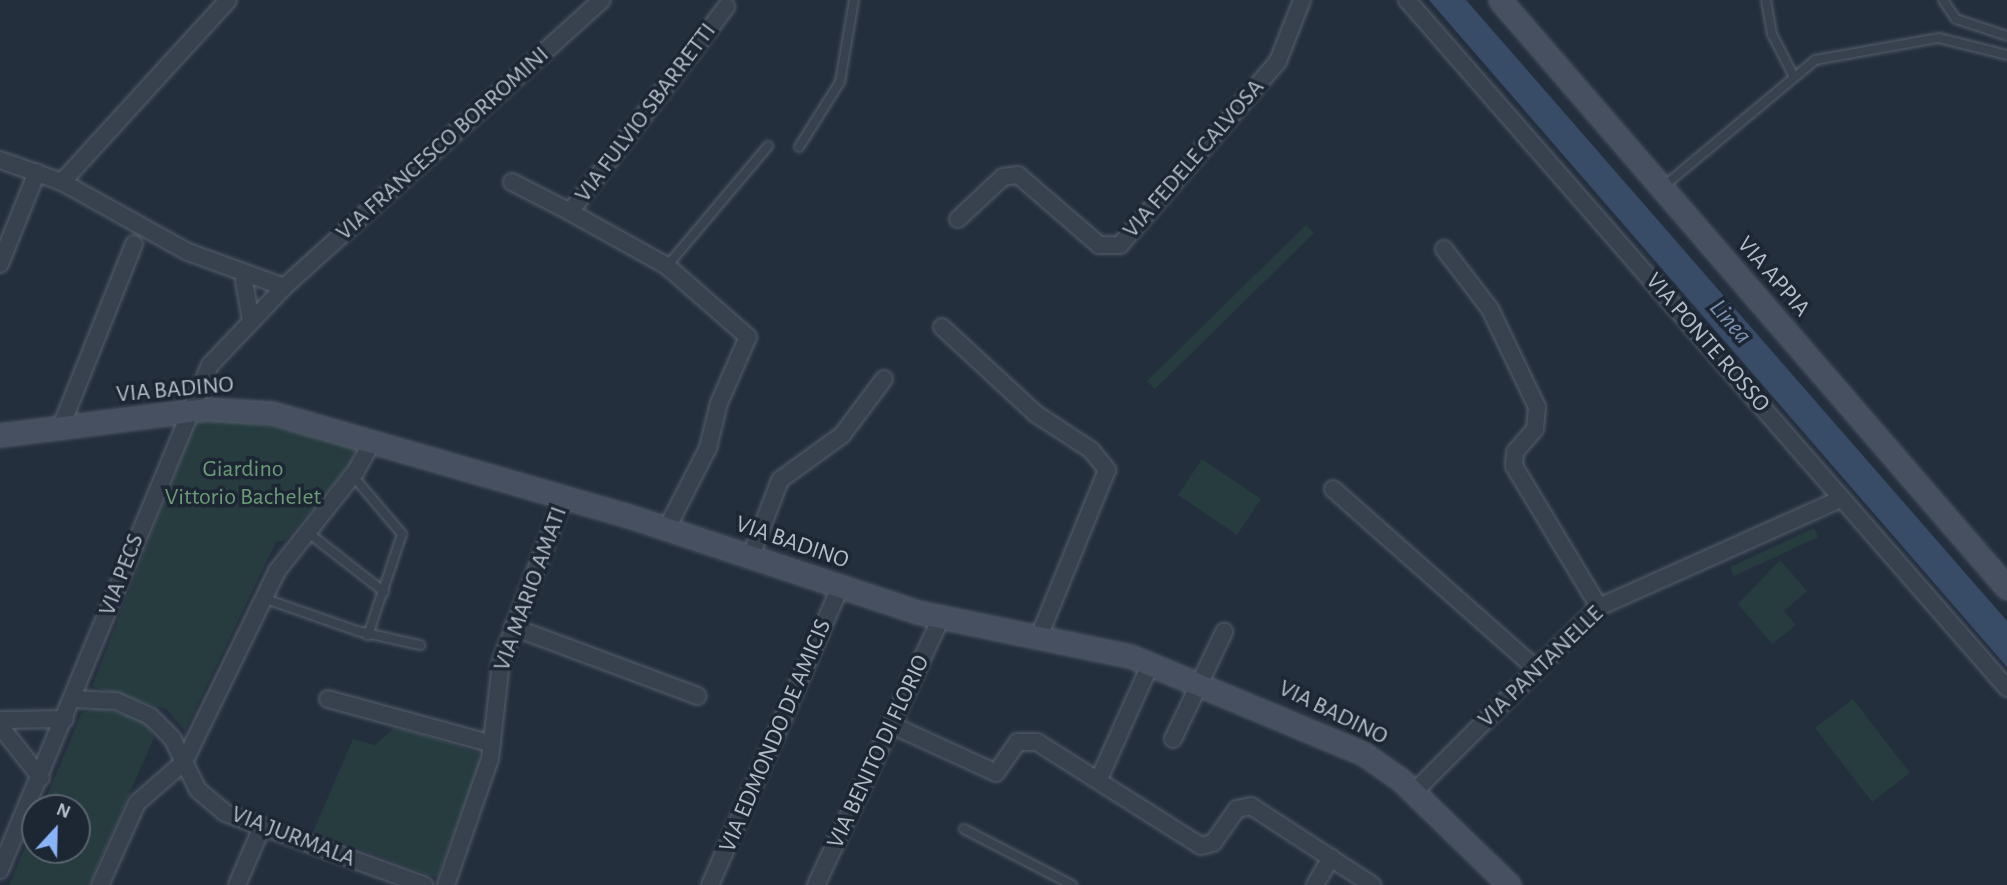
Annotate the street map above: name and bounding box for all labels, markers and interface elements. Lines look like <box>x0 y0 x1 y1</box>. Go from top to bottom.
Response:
street label: VIA FULVIO SBARRETTI <box>569 18 723 208</box>
street label: VIA FRANCESCO BORROMINI <box>331 41 555 247</box>
street label: VIA FEDELE CALVOSA <box>1117 74 1271 244</box>
street label: VIA APPIA <box>1730 231 1816 323</box>
street label: VIA PONTE ROSSO <box>1639 267 1775 419</box>
water label: Linea <box>1702 293 1758 351</box>
street label: VIA BADINO <box>115 371 235 409</box>
park label: Giardino Vittorio Bachelet <box>165 456 321 512</box>
street label: VIA MARIO AMATI <box>488 503 574 675</box>
street label: VIA BADINO <box>732 510 852 576</box>
street label: VIA PECS <box>93 530 151 620</box>
street label: VIA PANTANELLE <box>1472 600 1610 734</box>
street label: VIA EDMONDO DE AMICIS <box>714 615 838 857</box>
street label: VIA BENITO DI FLORIO <box>822 651 936 853</box>
street label: VIA BADINO <box>1274 674 1392 752</box>
north arrow <box>21 794 91 864</box>
text: N <box>54 800 73 822</box>
street label: VIA JURMALA <box>227 800 359 874</box>

